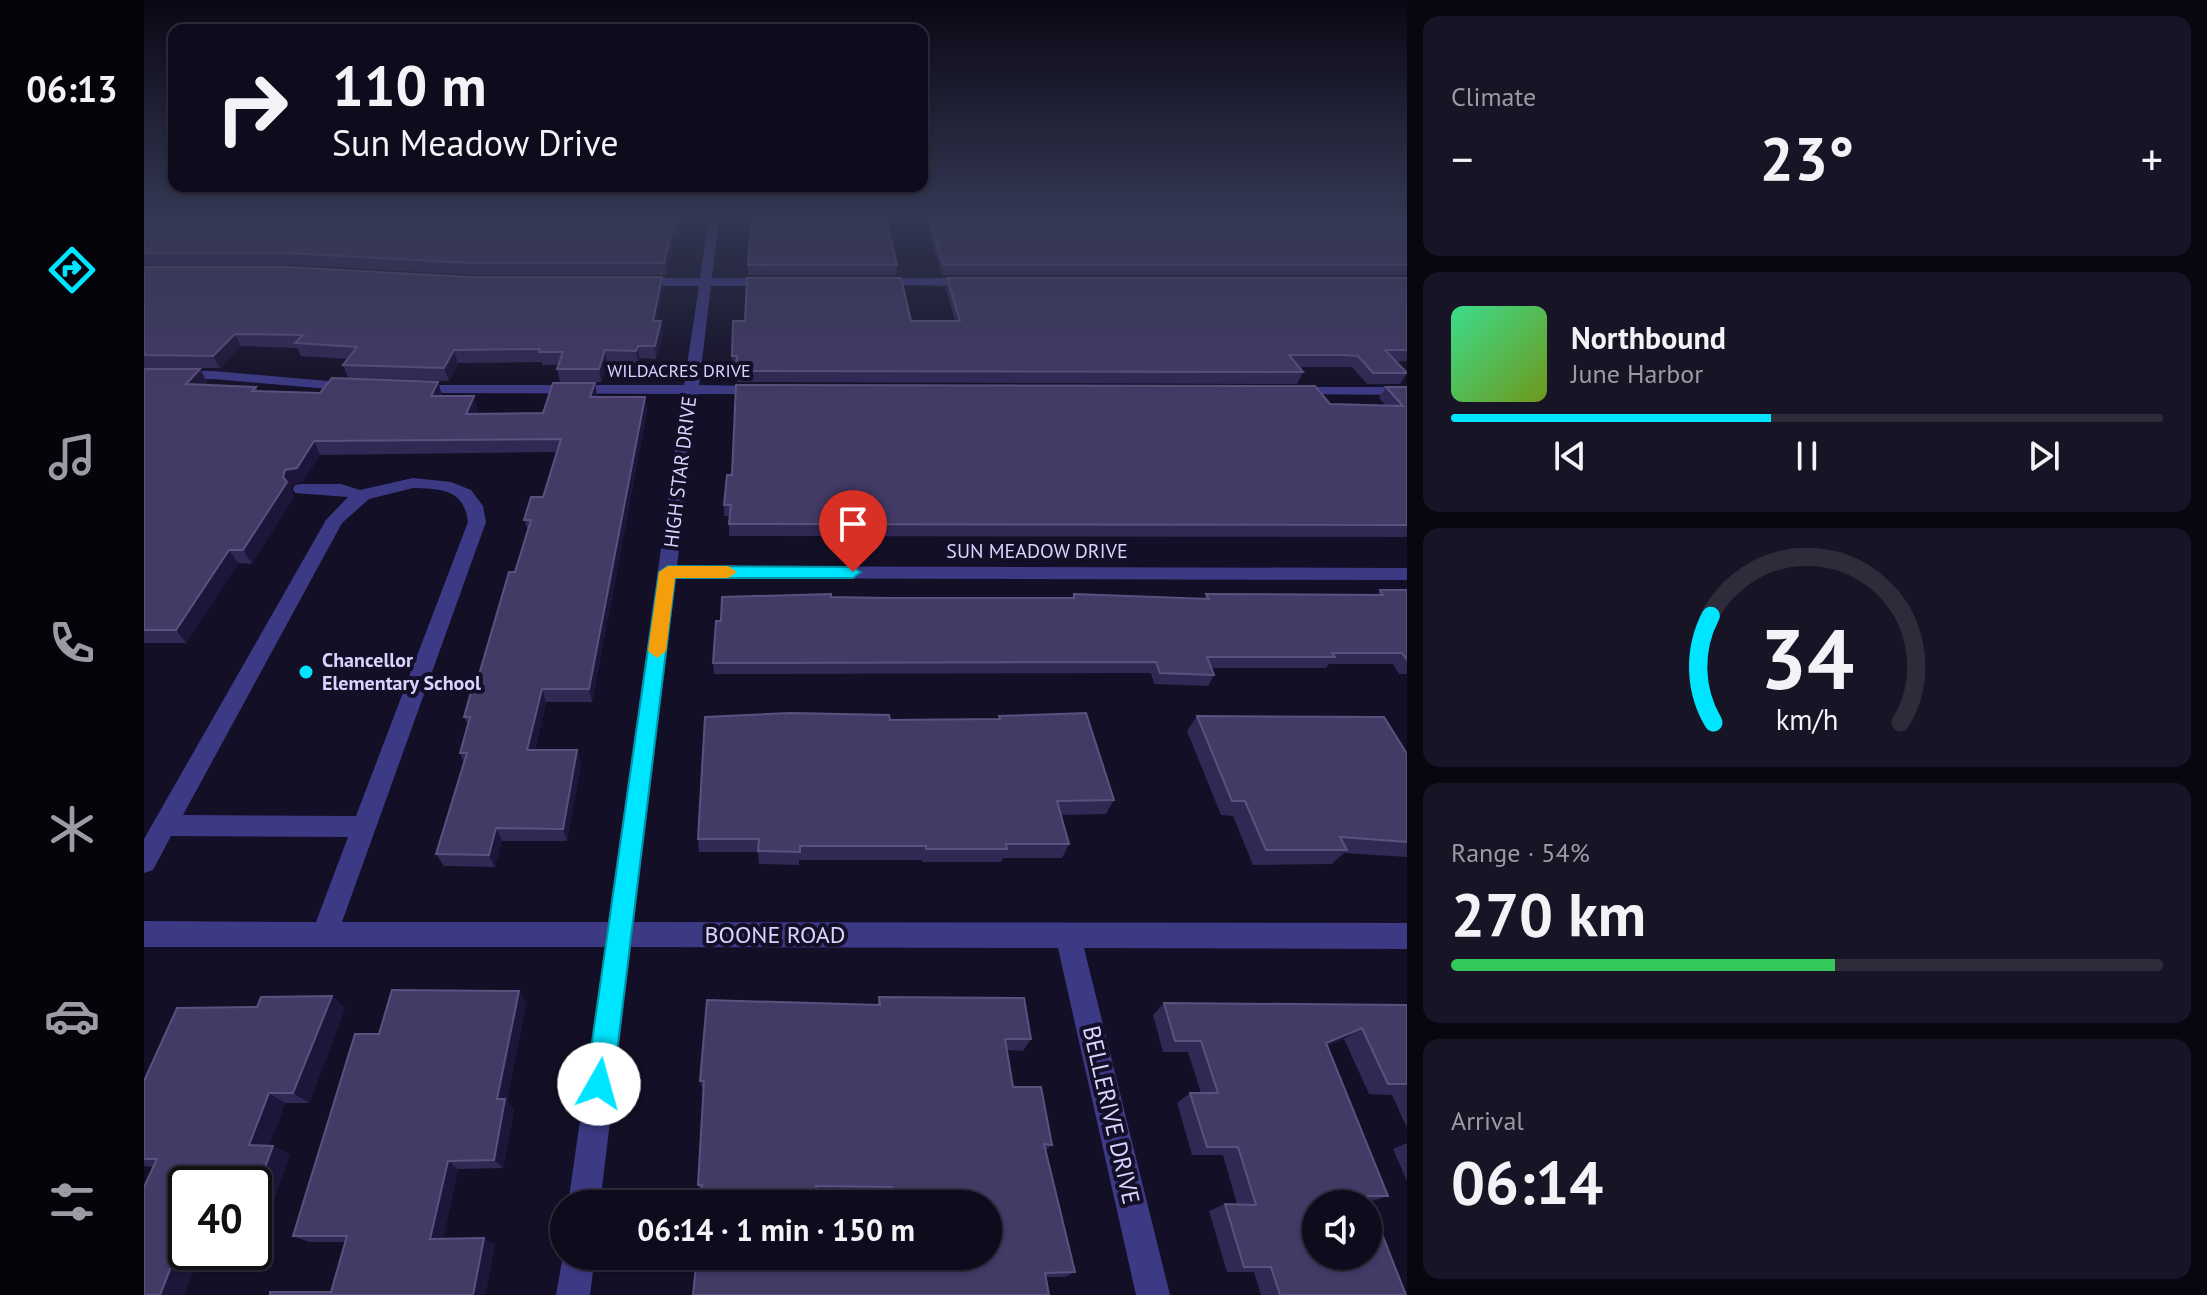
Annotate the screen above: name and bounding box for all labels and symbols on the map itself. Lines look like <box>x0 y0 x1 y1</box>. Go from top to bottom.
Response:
street label: WILDACRES DRIVE <box>607 359 751 382</box>
street label: HIGH STAR DRIVE <box>658 395 702 549</box>
pin <box>819 490 887 572</box>
street label: SUN MEADOW DRIVE <box>946 538 1128 564</box>
place label: Chancellor Elementary School <box>322 647 481 696</box>
marker: Chancellor Elementary School <box>297 663 315 681</box>
street label: BOONE ROAD <box>704 919 846 950</box>
street label: BELLERIVE DRIVE <box>1076 1023 1147 1207</box>
position arrow <box>557 1042 641 1126</box>
speed limit sign: 40 <box>168 1166 272 1270</box>

